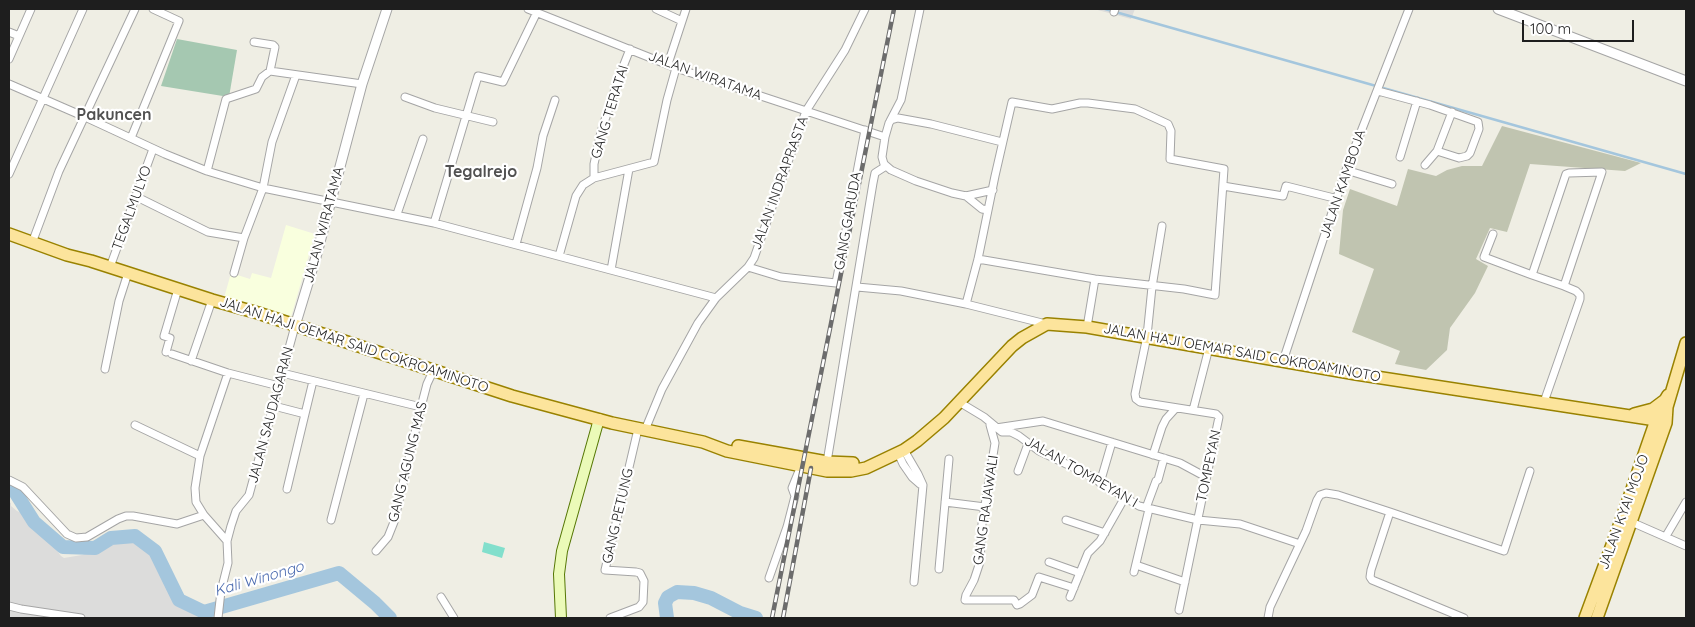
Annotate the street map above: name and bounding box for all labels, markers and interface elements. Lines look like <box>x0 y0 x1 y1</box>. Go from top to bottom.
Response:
scale bar <box>1525 10 1638 42</box>
text: 100 m <box>1530 19 1571 38</box>
street label: JALAN WIRATAMA <box>646 48 764 104</box>
street label: GANG TERATAI <box>588 63 632 161</box>
district label: Pakuncen <box>77 105 151 125</box>
street label: JALAN INDRAPRASTA <box>748 114 812 252</box>
street label: JALAN KAMBOJA <box>1317 127 1369 241</box>
district label: Tegalrejo <box>445 162 517 182</box>
street label: TEGALMULYO <box>109 163 155 253</box>
street label: JALAN WIRATAMA <box>300 165 348 285</box>
street label: GANG GARUDA <box>831 170 865 272</box>
street label: JALAN HAJI OEMAR SAID COKROAMINOTO <box>218 294 490 396</box>
street label: JALAN HAJI OEMAR SAID COKROAMINOTO <box>1102 320 1382 386</box>
street label: JALAN SAUDAGARAN <box>245 345 297 485</box>
street label: GANG AGUNG MAS <box>385 400 431 524</box>
street label: TOMPEYAN <box>1193 428 1225 504</box>
street label: JALAN TOMPEYAN I <box>1021 433 1141 511</box>
street label: JALAN KYAI MOJO <box>1595 452 1653 572</box>
street label: GANG RAJAWALI <box>970 454 1002 566</box>
street label: GANG PETUNG <box>599 467 637 565</box>
water label: Kali Winongo <box>212 558 306 600</box>

